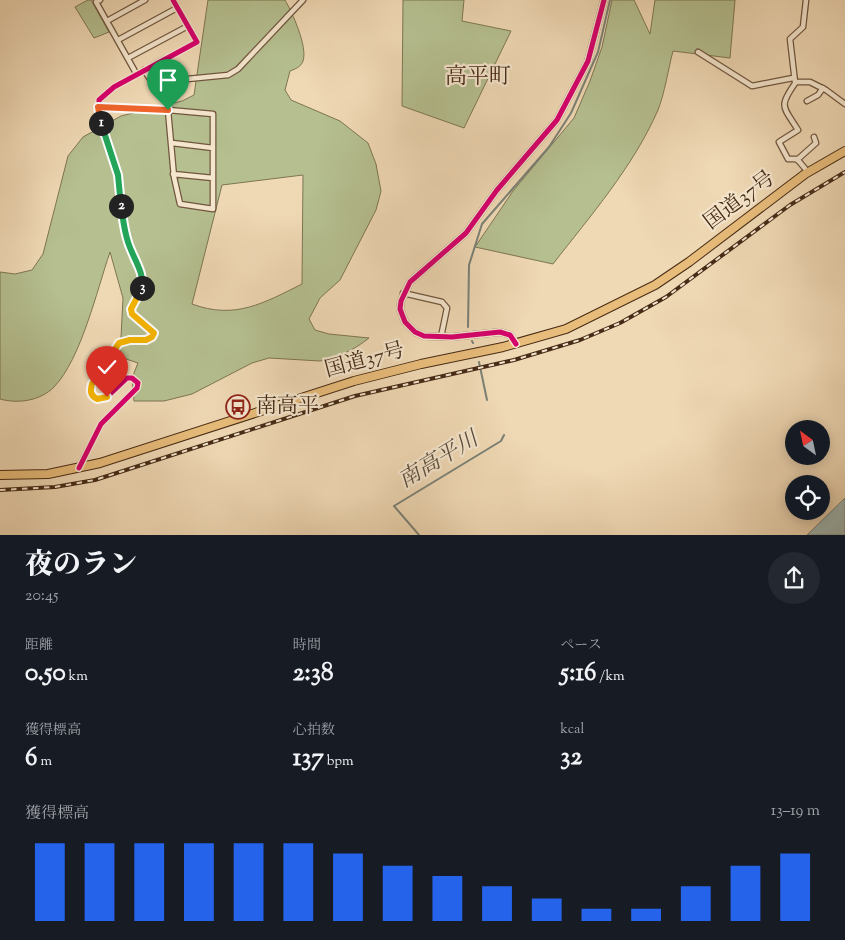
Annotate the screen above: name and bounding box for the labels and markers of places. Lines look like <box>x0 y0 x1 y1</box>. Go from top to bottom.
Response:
pin <box>147 59 189 110</box>
pin: 1 <box>88 110 114 136</box>
pin: 2 <box>108 194 134 218</box>
pin: 3 <box>130 276 154 300</box>
pin <box>86 346 128 397</box>
place label: 南高平 <box>256 392 319 422</box>
bus stop icon: 南高平 <box>225 394 251 420</box>

